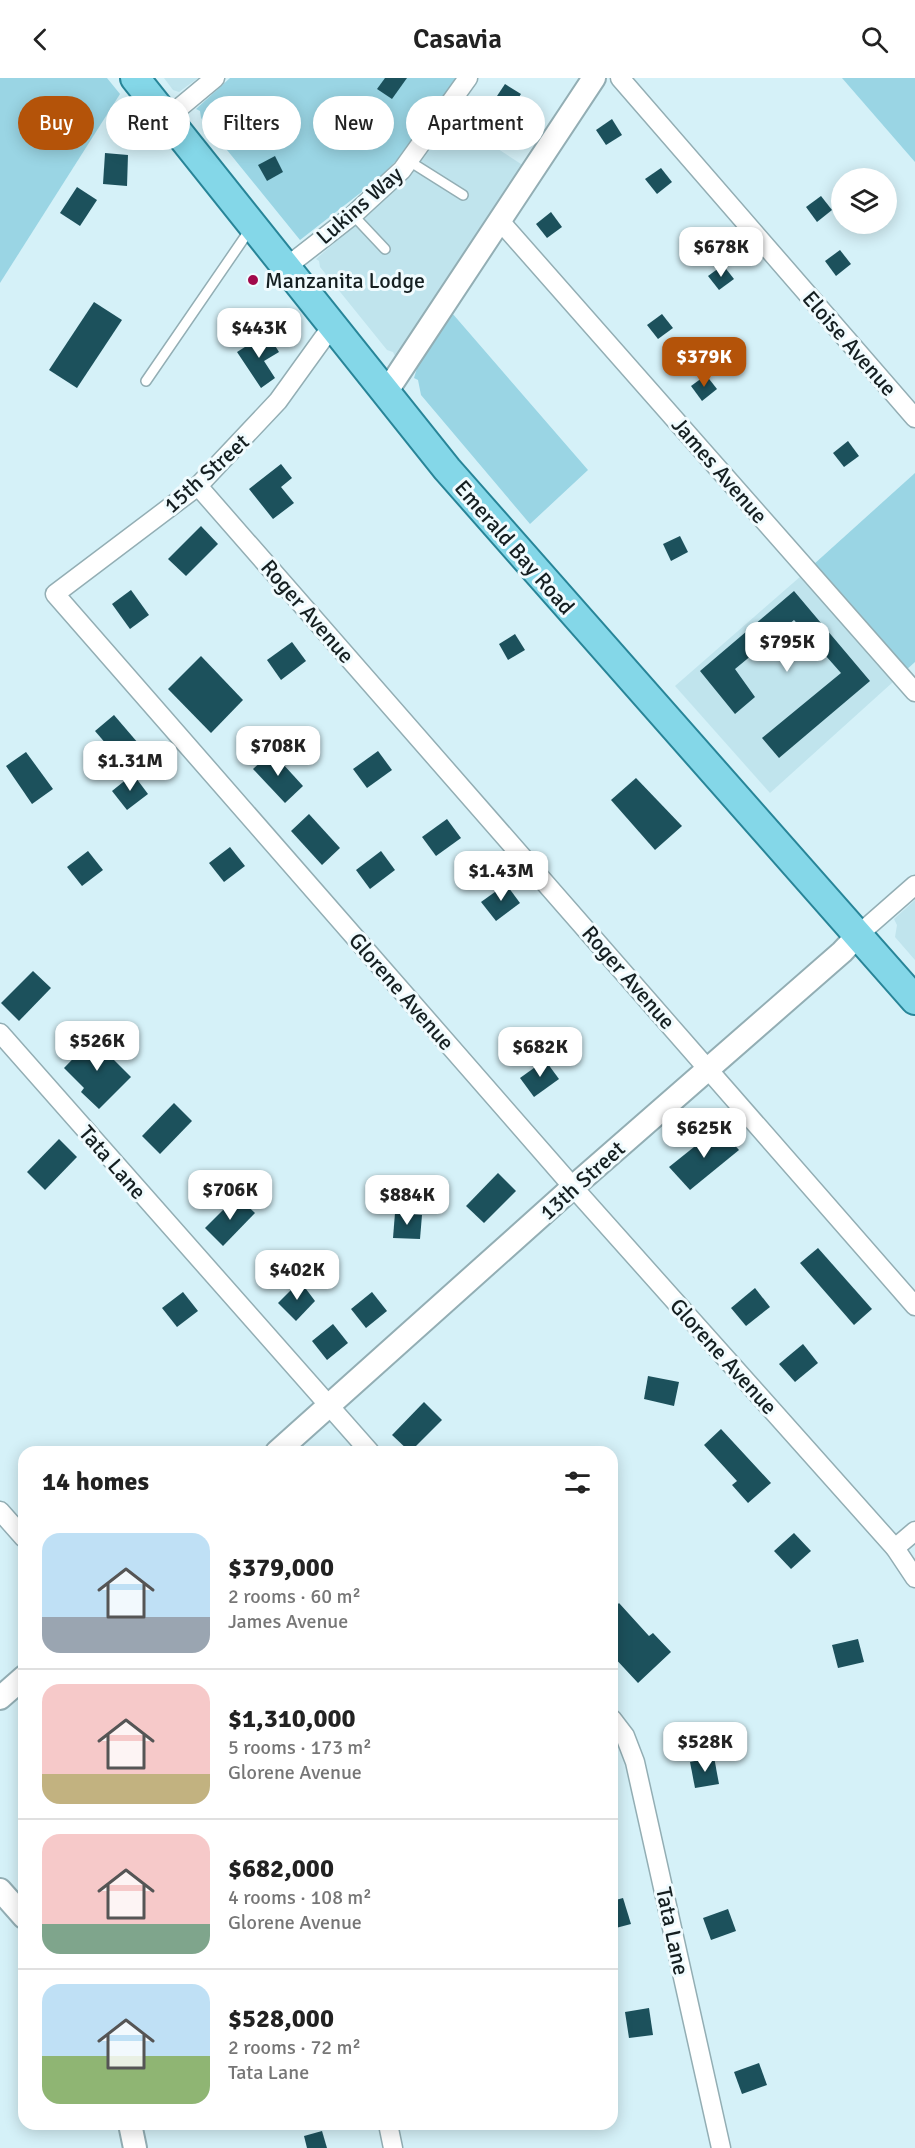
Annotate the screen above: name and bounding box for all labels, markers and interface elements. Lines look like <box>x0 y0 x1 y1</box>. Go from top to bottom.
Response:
icon: back <box>24 23 57 56</box>
text: Casavia <box>413 23 502 56</box>
icon: search <box>858 23 891 56</box>
chip: Buy <box>18 96 94 150</box>
chip: Rent <box>106 96 190 150</box>
chip: Filters <box>202 96 301 150</box>
chip: New <box>313 96 394 150</box>
chip: Apartment <box>406 96 545 150</box>
street label: Lukins Way <box>311 160 408 250</box>
map controls <box>831 168 897 234</box>
button: layers <box>831 168 897 234</box>
pin: $678K <box>679 227 763 278</box>
text: $678K <box>693 234 749 259</box>
place label: Manzanita Lodge <box>265 267 425 294</box>
marker: Manzanita Lodge <box>246 273 260 287</box>
street label: Eloise Avenue <box>797 285 903 401</box>
pin: $443K <box>217 308 301 359</box>
text: $443K <box>231 315 287 340</box>
pin: $379K <box>662 337 746 388</box>
text: $379K <box>676 344 732 369</box>
street label: James Avenue <box>666 412 773 529</box>
street label: 15th Street <box>158 428 255 519</box>
street label: Emerald Bay Road <box>449 475 580 620</box>
street label: Roger Avenue <box>255 554 360 669</box>
pin: $795K <box>745 622 829 673</box>
text: $795K <box>759 629 815 654</box>
pin: $708K <box>236 726 320 777</box>
text: $708K <box>250 733 306 758</box>
pin: $1.31M <box>81 741 179 792</box>
text: $1.31M <box>97 748 163 773</box>
pin: $1.43M <box>452 851 550 902</box>
text: $1.43M <box>468 858 534 883</box>
street label: Roger Avenue <box>576 920 681 1035</box>
street label: Glorene Avenue <box>343 927 460 1056</box>
pin: $526K <box>55 1021 139 1072</box>
pin: $682K <box>498 1027 582 1078</box>
text: $526K <box>69 1028 125 1053</box>
text: $682K <box>512 1034 568 1059</box>
pin: $625K <box>662 1108 746 1159</box>
text: $625K <box>676 1115 732 1140</box>
street label: Tata Lane <box>73 1120 152 1205</box>
street label: 13th Street <box>534 1135 631 1226</box>
pin: $706K <box>188 1170 272 1221</box>
pin: $884K <box>365 1175 449 1226</box>
text: $706K <box>202 1177 258 1202</box>
text: $884K <box>379 1182 435 1207</box>
pin: $402K <box>255 1250 339 1301</box>
text: $402K <box>269 1257 325 1282</box>
street label: Glorene Avenue <box>664 1293 783 1420</box>
text: 14 homes <box>42 1466 149 1498</box>
icon: filters <box>561 1466 594 1499</box>
text: $379,000 <box>228 1552 334 1584</box>
icon: home <box>90 1557 162 1629</box>
text: 2 rooms · 60 m² <box>228 1584 361 1609</box>
text: James Avenue <box>228 1609 348 1634</box>
text: $1,310,000 <box>228 1703 356 1735</box>
icon: home <box>90 1708 162 1780</box>
pin: $528K <box>663 1722 747 1773</box>
text: $528K <box>677 1729 733 1754</box>
text: 5 rooms · 173 m² <box>228 1735 372 1760</box>
text: Glorene Avenue <box>228 1760 362 1785</box>
text: $682,000 <box>228 1853 334 1885</box>
icon: home <box>90 1858 162 1930</box>
text: 4 rooms · 108 m² <box>228 1885 372 1910</box>
street label: Tata Lane <box>650 1885 695 1978</box>
text: Glorene Avenue <box>228 1910 362 1935</box>
text: $528,000 <box>228 2003 334 2035</box>
icon: home <box>90 2008 162 2080</box>
text: 2 rooms · 72 m² <box>228 2035 361 2060</box>
text: Tata Lane <box>228 2060 309 2085</box>

